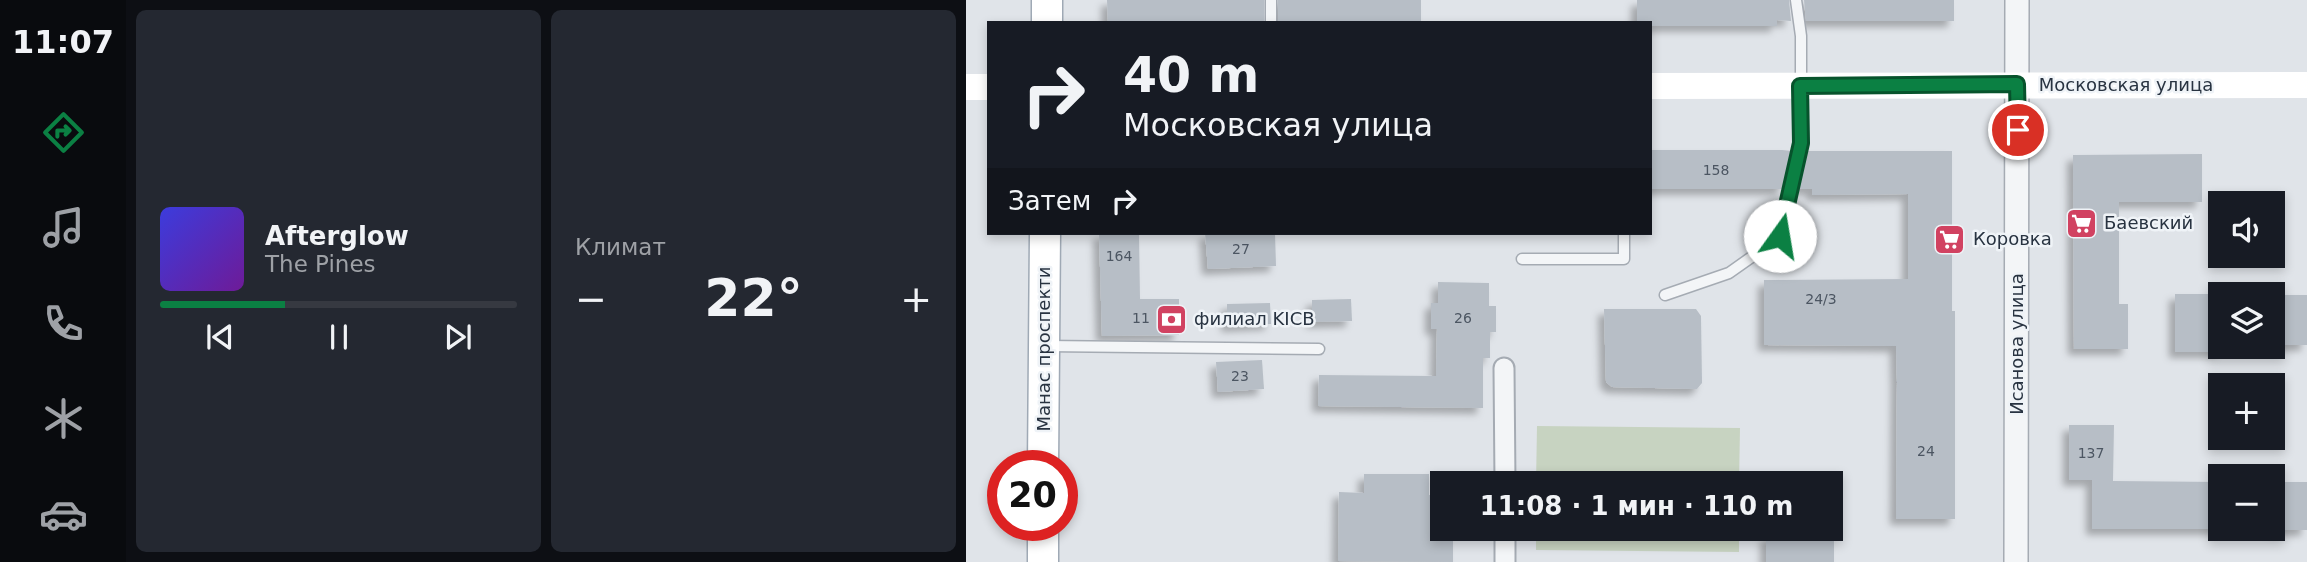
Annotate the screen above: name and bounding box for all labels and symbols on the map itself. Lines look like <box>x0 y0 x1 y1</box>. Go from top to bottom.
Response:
street label: Московская улица <box>2039 74 2213 95</box>
pin <box>1988 100 2048 160</box>
house number: 158 <box>1703 162 1729 178</box>
position arrow <box>1743 199 1817 273</box>
supermarket icon: Баевский <box>2064 206 2098 240</box>
place label: Баевский <box>2104 212 2193 233</box>
supermarket icon: Коровка <box>1933 222 1967 256</box>
place label: Коровка <box>1973 228 2052 249</box>
house number: 27 <box>1232 241 1250 257</box>
house number: 164 <box>1106 248 1132 264</box>
street label: Манас проспекти <box>1033 267 1054 431</box>
street label: Исанова улица <box>2006 273 2027 415</box>
house number: 24/3 <box>1805 291 1837 307</box>
bank icon: филиал KICB <box>1154 302 1188 336</box>
place label: филиал KICB <box>1194 308 1315 329</box>
house number: 11 <box>1132 310 1150 326</box>
house number: 26 <box>1454 310 1472 326</box>
house number: 23 <box>1231 368 1249 384</box>
house number: 24 <box>1917 443 1935 459</box>
house number: 137 <box>2078 445 2104 461</box>
speed limit sign: 20 <box>987 450 1078 541</box>

